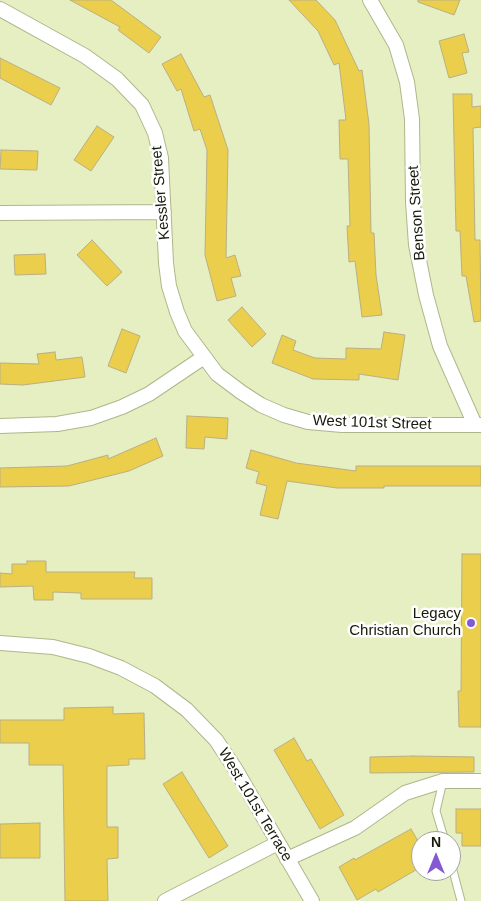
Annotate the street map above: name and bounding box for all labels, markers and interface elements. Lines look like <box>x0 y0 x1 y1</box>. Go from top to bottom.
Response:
street label: Kessler Street <box>148 145 174 241</box>
street label: Benson Street <box>405 165 429 261</box>
street label: West 101st Street <box>312 412 432 434</box>
place label: Legacy Christian Church <box>349 605 461 640</box>
marker: Legacy Christian Church <box>465 617 477 629</box>
street label: West 101st Terrace <box>214 745 296 865</box>
north arrow <box>411 831 461 881</box>
text: N <box>431 834 441 850</box>

